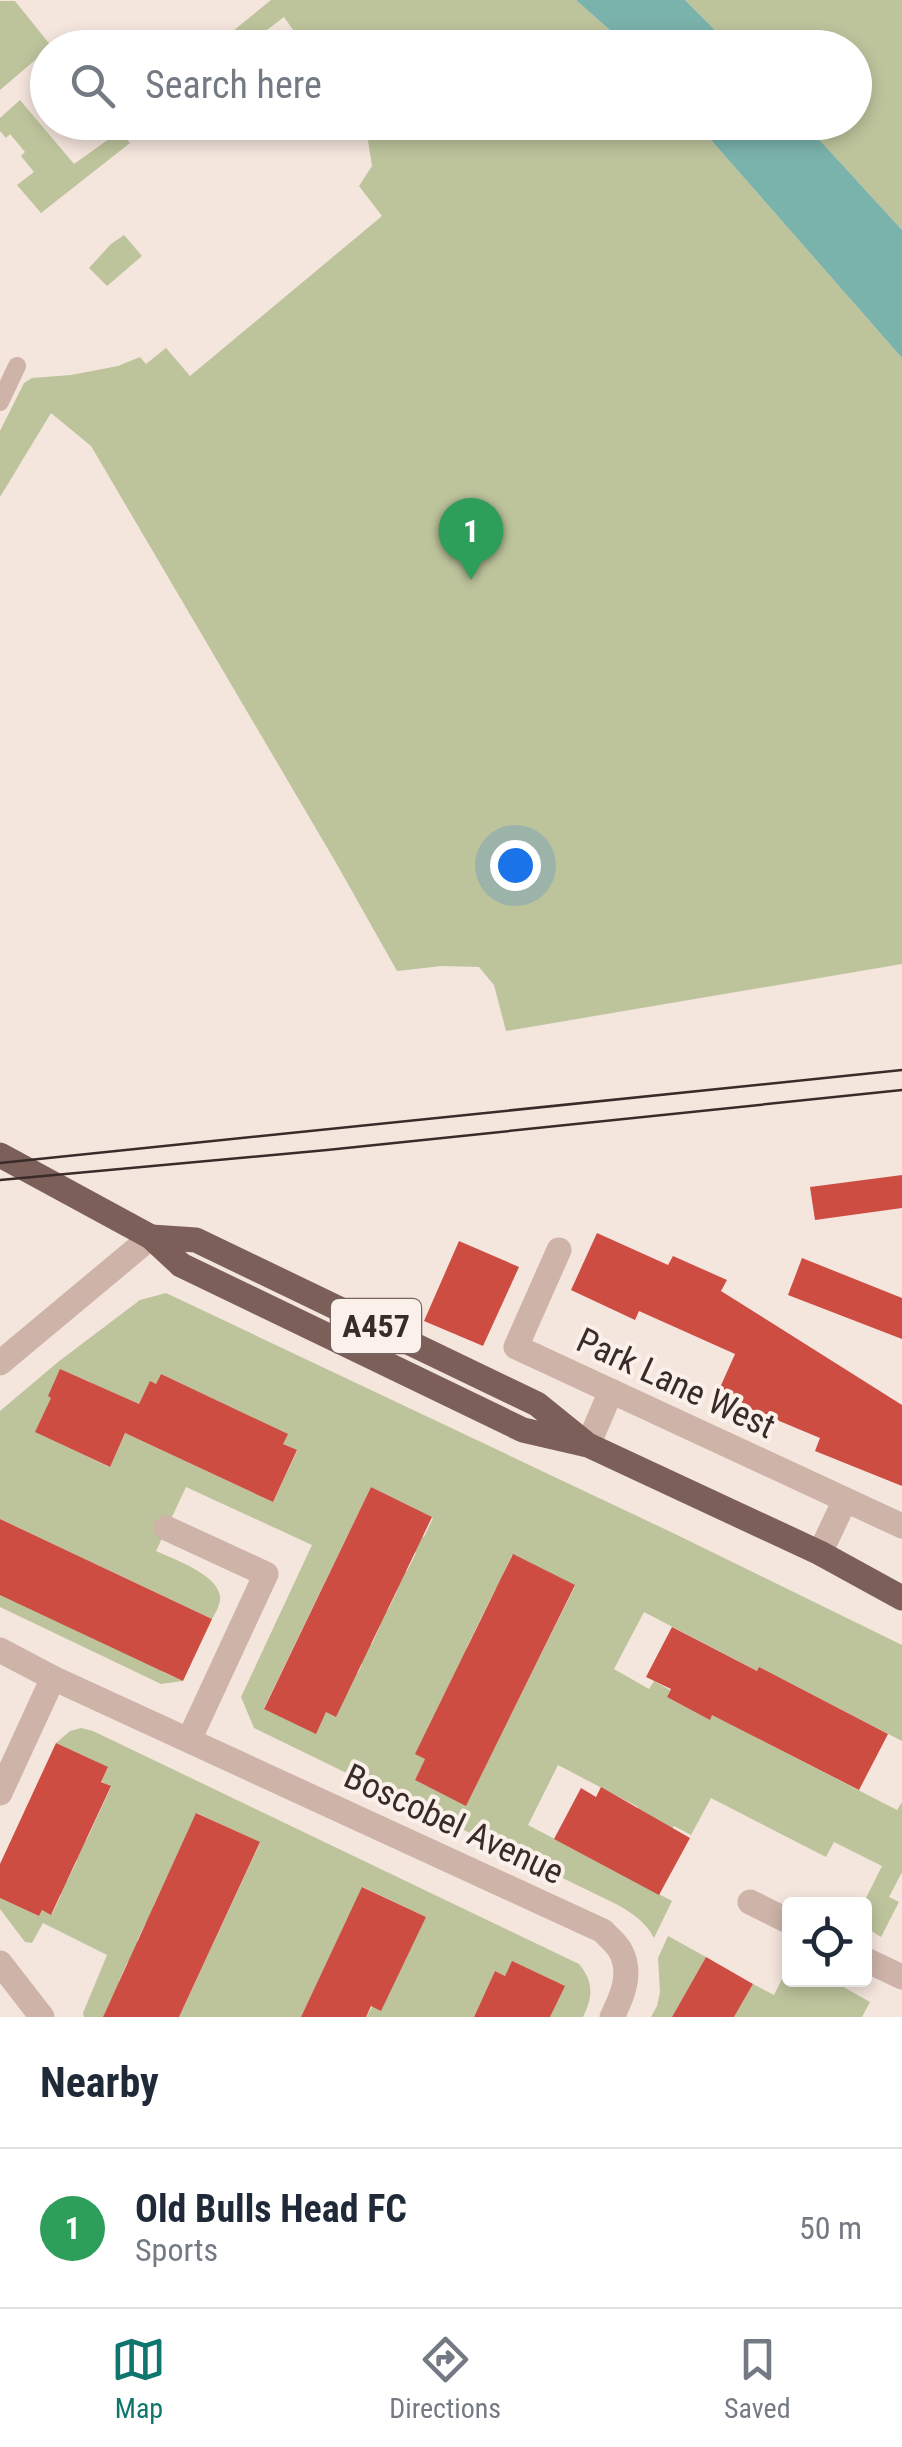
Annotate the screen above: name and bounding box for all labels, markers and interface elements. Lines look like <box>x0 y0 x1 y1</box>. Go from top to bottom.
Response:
search box <box>30 30 872 140</box>
icon: search <box>65 58 120 113</box>
text: Search here <box>145 63 322 107</box>
pin: 1 <box>438 498 504 580</box>
your location <box>490 840 541 891</box>
road number: A457 <box>331 1299 421 1353</box>
street label: Park Lane West <box>570 1320 781 1447</box>
street label: Boscobel Avenue <box>338 1756 570 1893</box>
map controls <box>782 1897 872 1987</box>
button: locate <box>782 1897 872 1987</box>
text: Nearby <box>40 2058 159 2107</box>
text: Old Bulls Head FC <box>135 2187 407 2231</box>
text: 1 <box>64 2209 81 2247</box>
text: 50 m <box>799 2209 862 2247</box>
text: Sports <box>135 2231 218 2269</box>
tab: Map <box>111 2332 166 2425</box>
tab: Directions <box>389 2332 501 2425</box>
tab: Saved <box>724 2332 791 2425</box>

